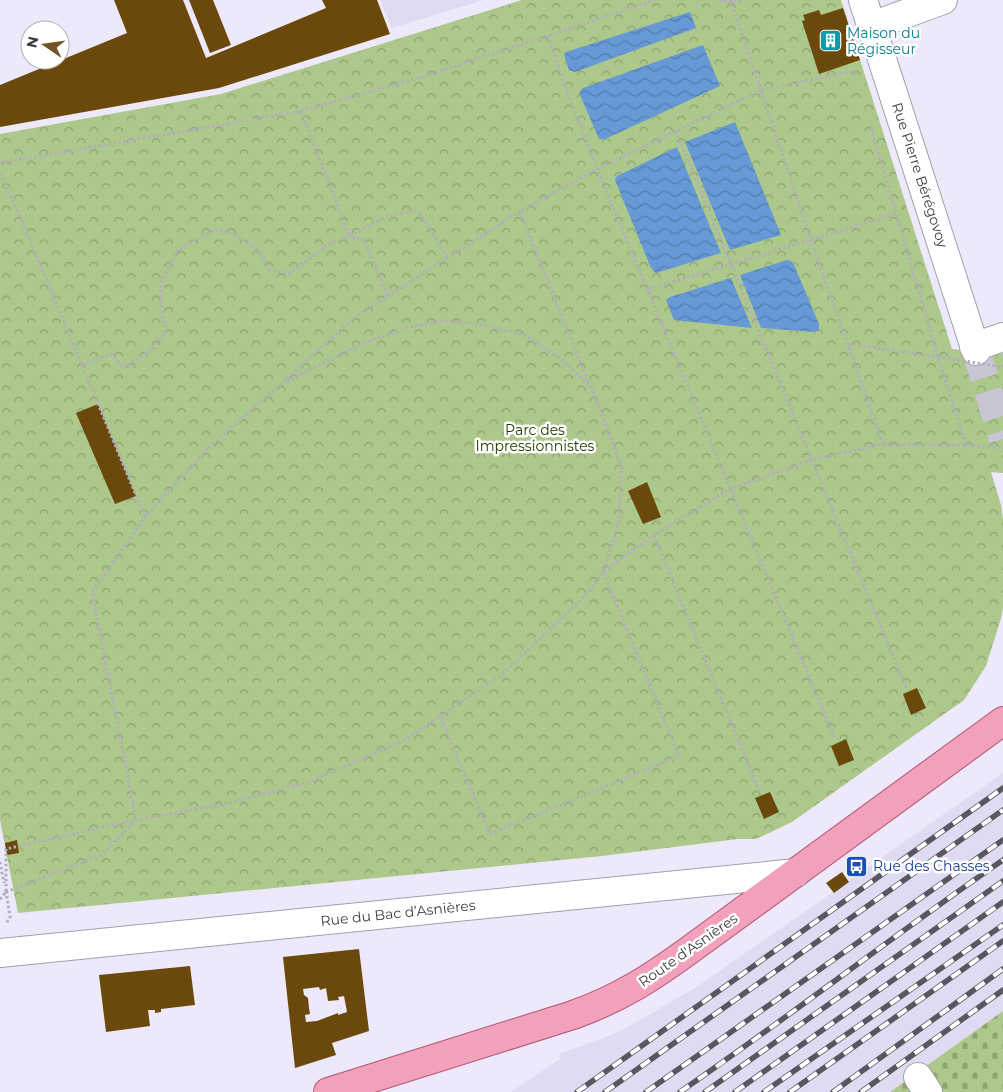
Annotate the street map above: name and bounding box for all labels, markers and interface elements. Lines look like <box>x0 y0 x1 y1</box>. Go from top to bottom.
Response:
north arrow <box>20 20 70 70</box>
place label: Maison du Régisseur <box>847 24 920 58</box>
building icon: Maison du Régisseur <box>819 29 843 53</box>
text: N <box>22 35 42 50</box>
street label: Rue Pierre Bérégovoy <box>888 100 952 250</box>
park label: Parc des Impressionnistes <box>476 421 595 455</box>
bus stop icon: Rue des Chasses <box>845 854 869 878</box>
place label: Rue des Chasses <box>873 857 990 875</box>
street label: Rue du Bac d’Asnières <box>320 896 477 930</box>
street label: Route d'Asnières <box>635 909 741 991</box>

